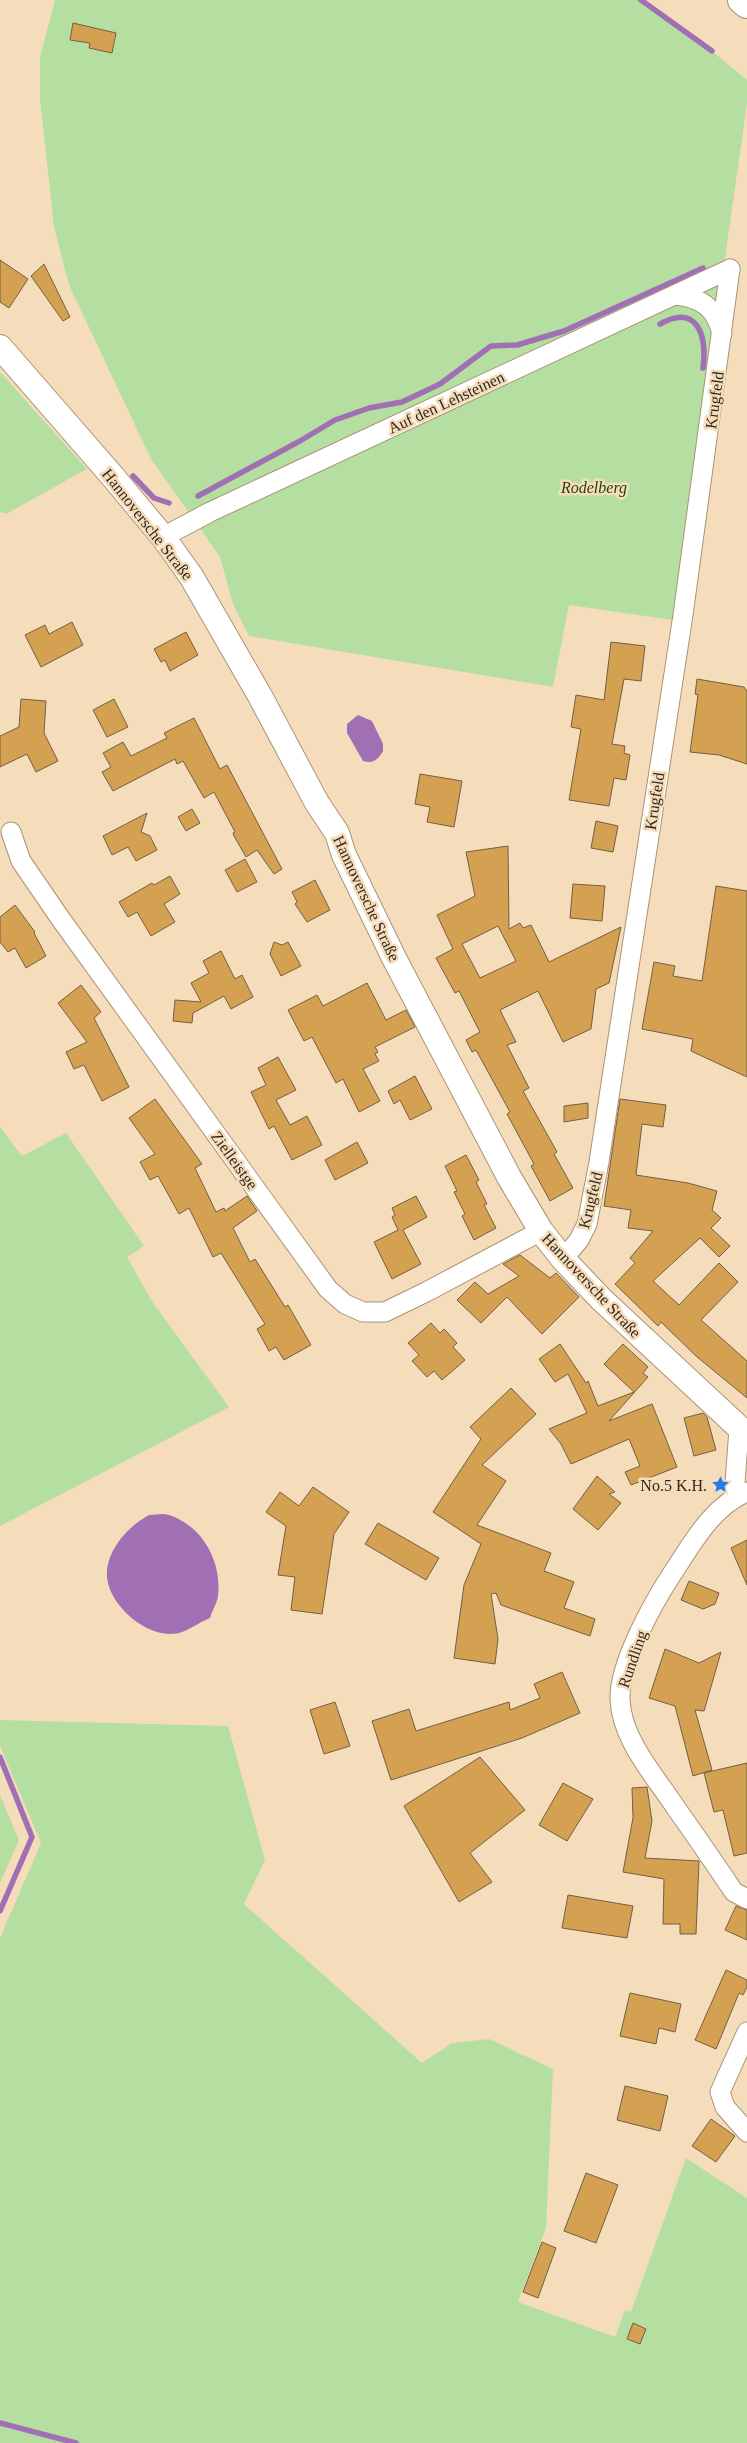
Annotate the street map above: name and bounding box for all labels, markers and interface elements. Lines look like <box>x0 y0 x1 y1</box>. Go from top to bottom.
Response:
street label: Auf den Lehsteinen <box>385 368 507 437</box>
street label: Krugfeld <box>702 370 728 430</box>
street label: Hannoversche Straße <box>99 465 196 583</box>
park label: Rodelberg <box>560 479 627 497</box>
street label: Krugfeld <box>642 771 668 831</box>
street label: Hannoversche Straße <box>330 833 403 964</box>
street label: Zielleistge <box>207 1128 261 1193</box>
street label: Krugfeld <box>575 1170 607 1230</box>
street label: Hannoversche Straße <box>539 1230 644 1341</box>
place icon: No.5 K.H. <box>711 1475 731 1495</box>
place label: No.5 K.H. <box>640 1477 707 1494</box>
street label: Rundling <box>615 1628 651 1690</box>

